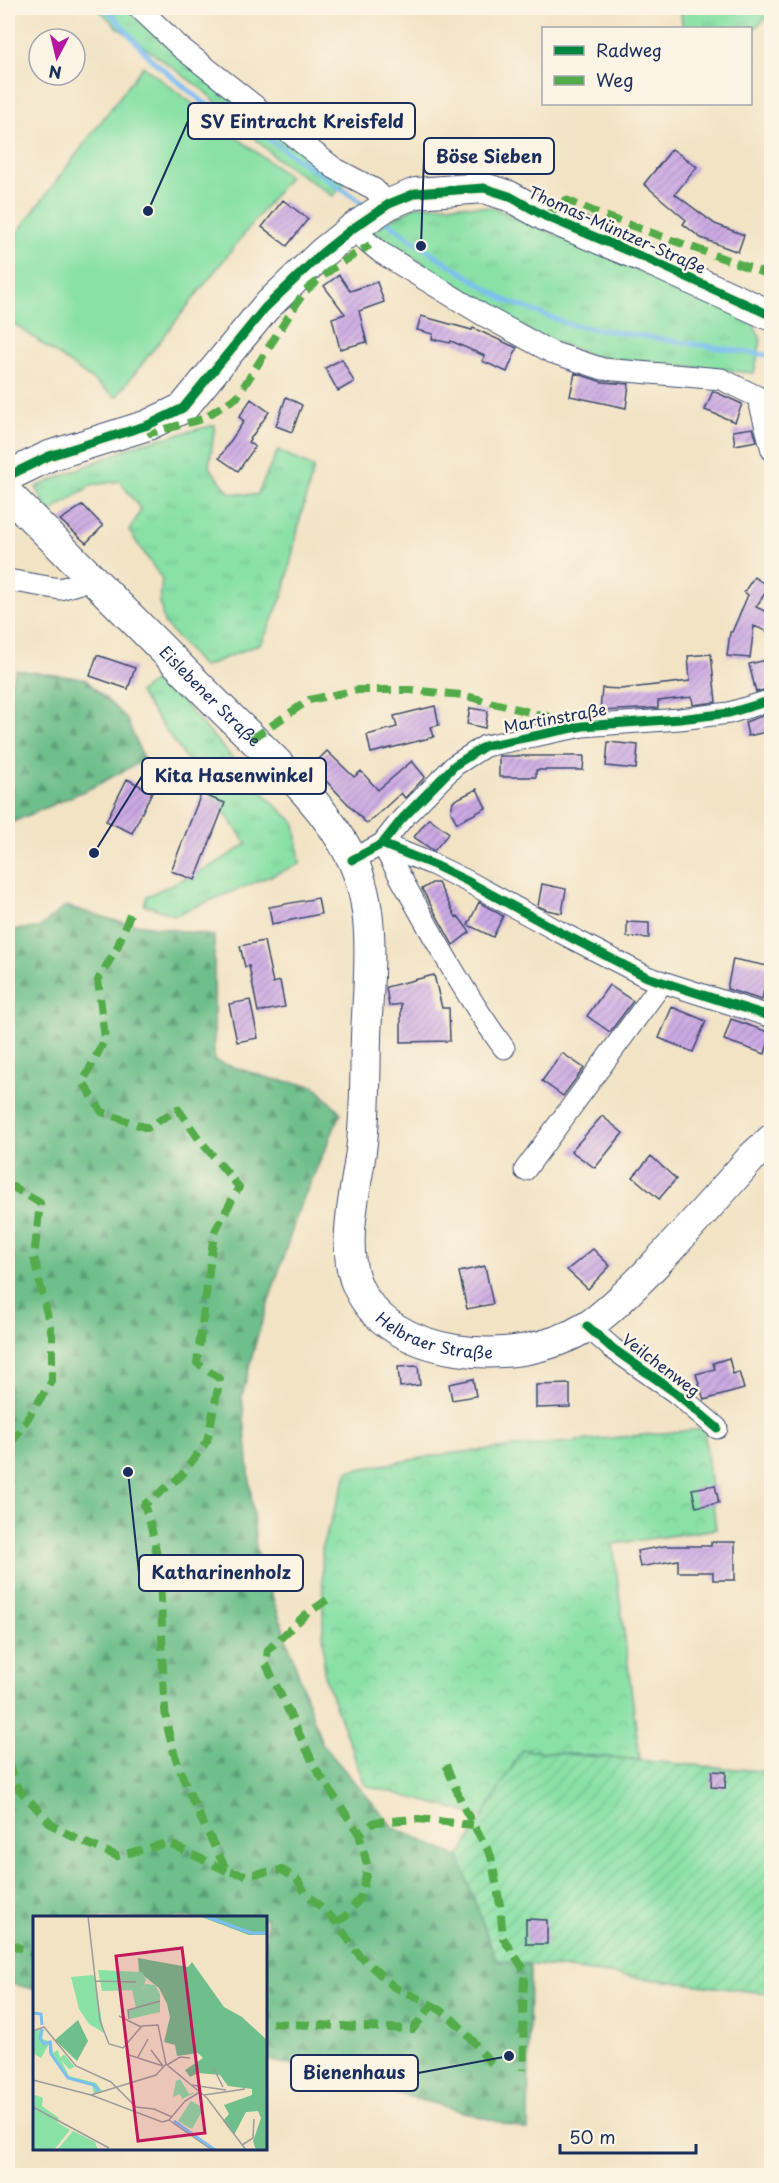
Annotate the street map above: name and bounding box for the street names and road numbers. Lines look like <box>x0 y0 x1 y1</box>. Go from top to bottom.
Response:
street label: Thomas-Müntzer-Straße <box>525 179 710 279</box>
street label: Eislebener Straße <box>155 640 267 752</box>
street label: Martinstraße <box>501 696 608 738</box>
street label: Helbraer Straße <box>371 1305 493 1364</box>
street label: Veilchenweg <box>617 1327 706 1402</box>

